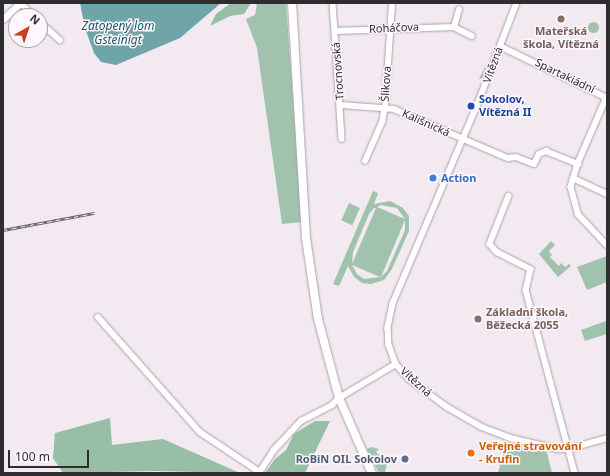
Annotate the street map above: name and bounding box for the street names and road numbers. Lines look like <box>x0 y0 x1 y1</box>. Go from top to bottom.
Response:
street label: Roháčova <box>369 20 419 36</box>
street label: Trocnovská <box>329 42 347 100</box>
street label: Vítězná <box>480 45 506 85</box>
street label: Spartakiádní <box>533 56 597 96</box>
street label: Šlikova <box>378 66 394 102</box>
street label: Kališnická <box>400 107 452 139</box>
street label: Vítězná <box>398 365 434 399</box>

